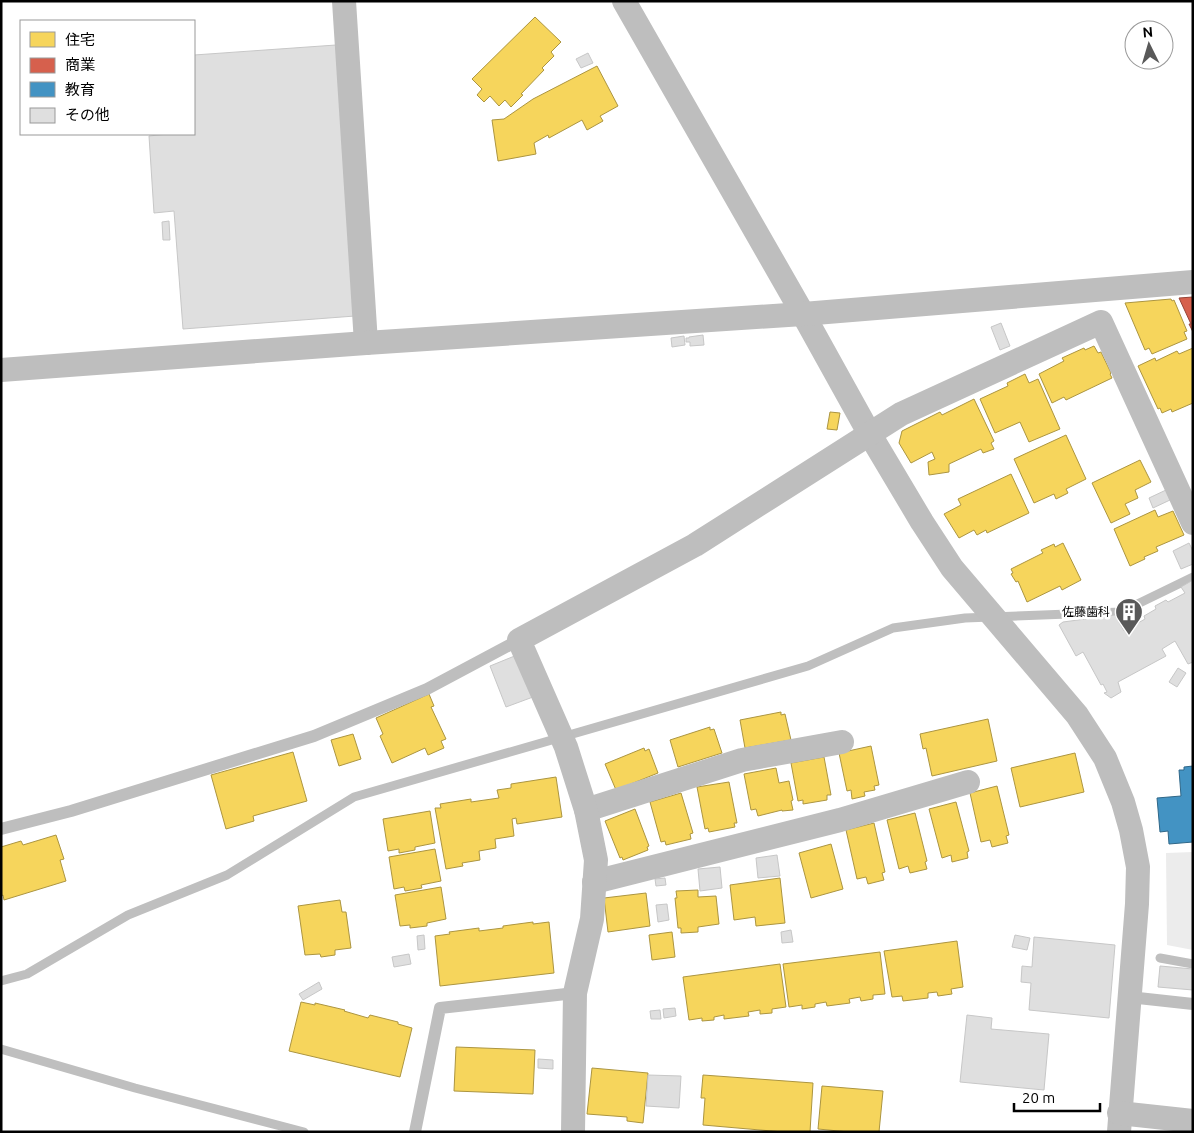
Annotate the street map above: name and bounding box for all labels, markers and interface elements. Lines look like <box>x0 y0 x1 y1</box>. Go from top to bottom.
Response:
legend <box>20 20 195 135</box>
north arrow <box>1124 20 1174 70</box>
text: N <box>1142 24 1154 40</box>
text: 住宅 <box>65 31 95 48</box>
text: 商業 <box>65 56 95 73</box>
text: 教育 <box>65 81 95 98</box>
text: その他 <box>65 106 110 123</box>
building icon: 佐藤歯科 <box>1114 597 1144 636</box>
place label: 佐藤歯科 <box>1062 605 1110 618</box>
scale bar <box>1014 1080 1100 1112</box>
text: 20 m <box>1022 1089 1055 1106</box>

